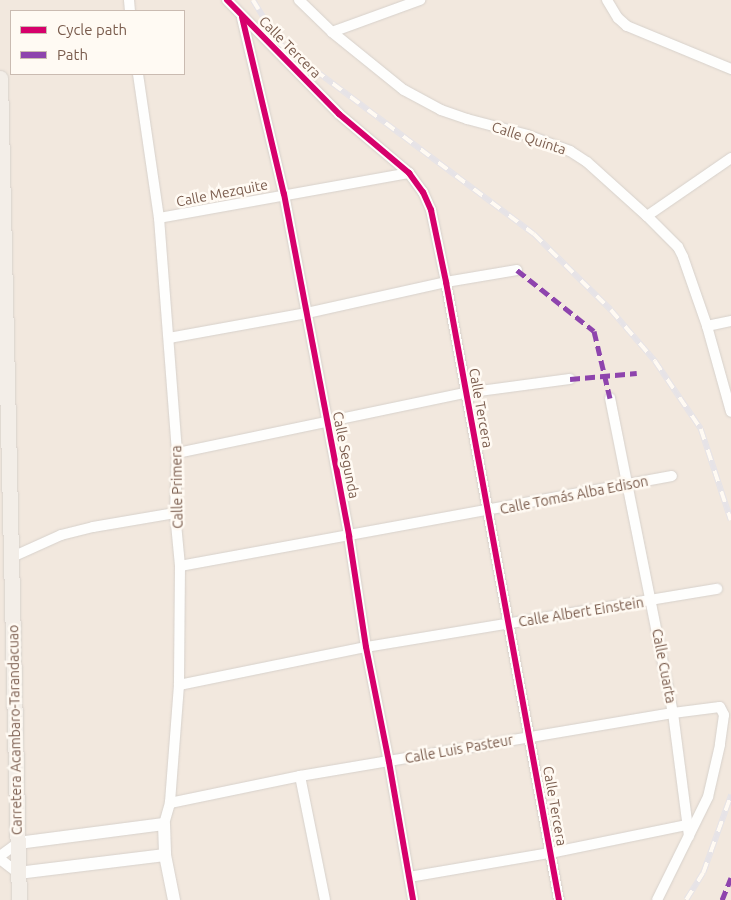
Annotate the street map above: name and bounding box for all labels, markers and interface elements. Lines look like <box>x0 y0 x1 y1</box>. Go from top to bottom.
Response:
legend <box>10 10 185 75</box>
street label: Calle Tercera <box>255 12 325 82</box>
text: Cycle path <box>57 21 127 38</box>
text: Path <box>57 46 88 63</box>
street label: Calle Quinta <box>490 118 568 158</box>
street label: Calle Mezquite <box>175 176 269 210</box>
street label: Calle Tercera <box>466 367 496 449</box>
street label: Calle Segunda <box>329 410 363 500</box>
street label: Calle Primera <box>168 445 186 529</box>
street label: Calle Tomás Alba Edison <box>498 472 650 518</box>
street label: Calle Albert Einstein <box>517 594 645 630</box>
street label: Carretera Acambaro-Tarandacuao <box>5 625 25 835</box>
street label: Calle Cuarta <box>649 627 679 705</box>
street label: Calle Luis Pasteur <box>403 731 515 767</box>
street label: Calle Tercera <box>540 765 570 847</box>

